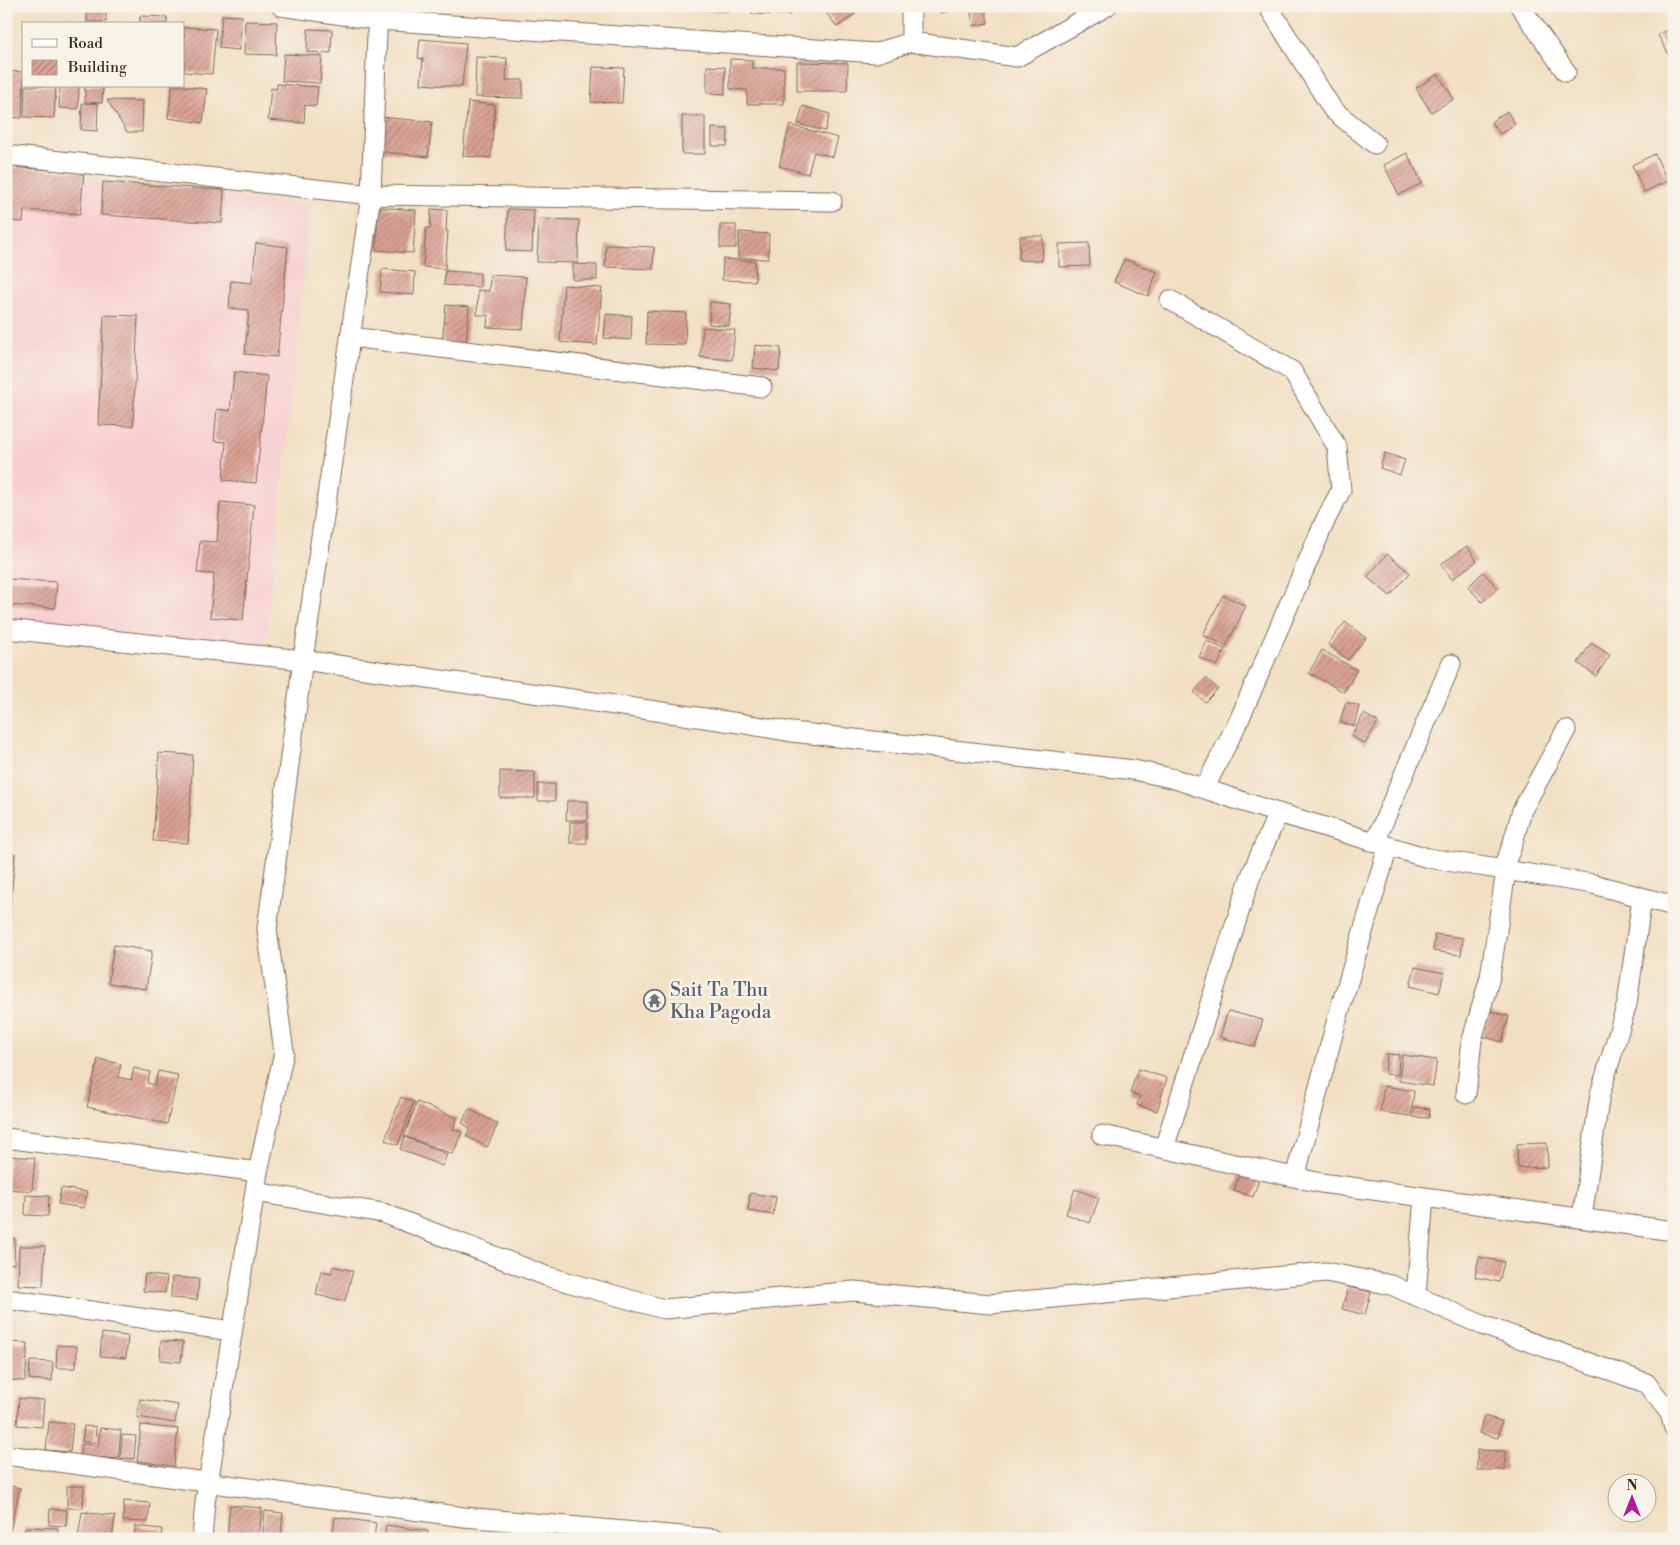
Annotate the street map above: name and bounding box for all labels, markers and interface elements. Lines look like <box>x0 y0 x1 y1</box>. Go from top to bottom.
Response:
legend <box>22 22 185 88</box>
text: Road <box>68 34 103 53</box>
text: Building <box>67 58 127 77</box>
place label: Sait Ta Thu Kha Pagoda <box>670 978 772 1024</box>
temple icon: Sait Ta Thu Kha Pagoda <box>642 989 666 1013</box>
north arrow <box>1608 1472 1658 1522</box>
text: N <box>1626 1477 1638 1495</box>

